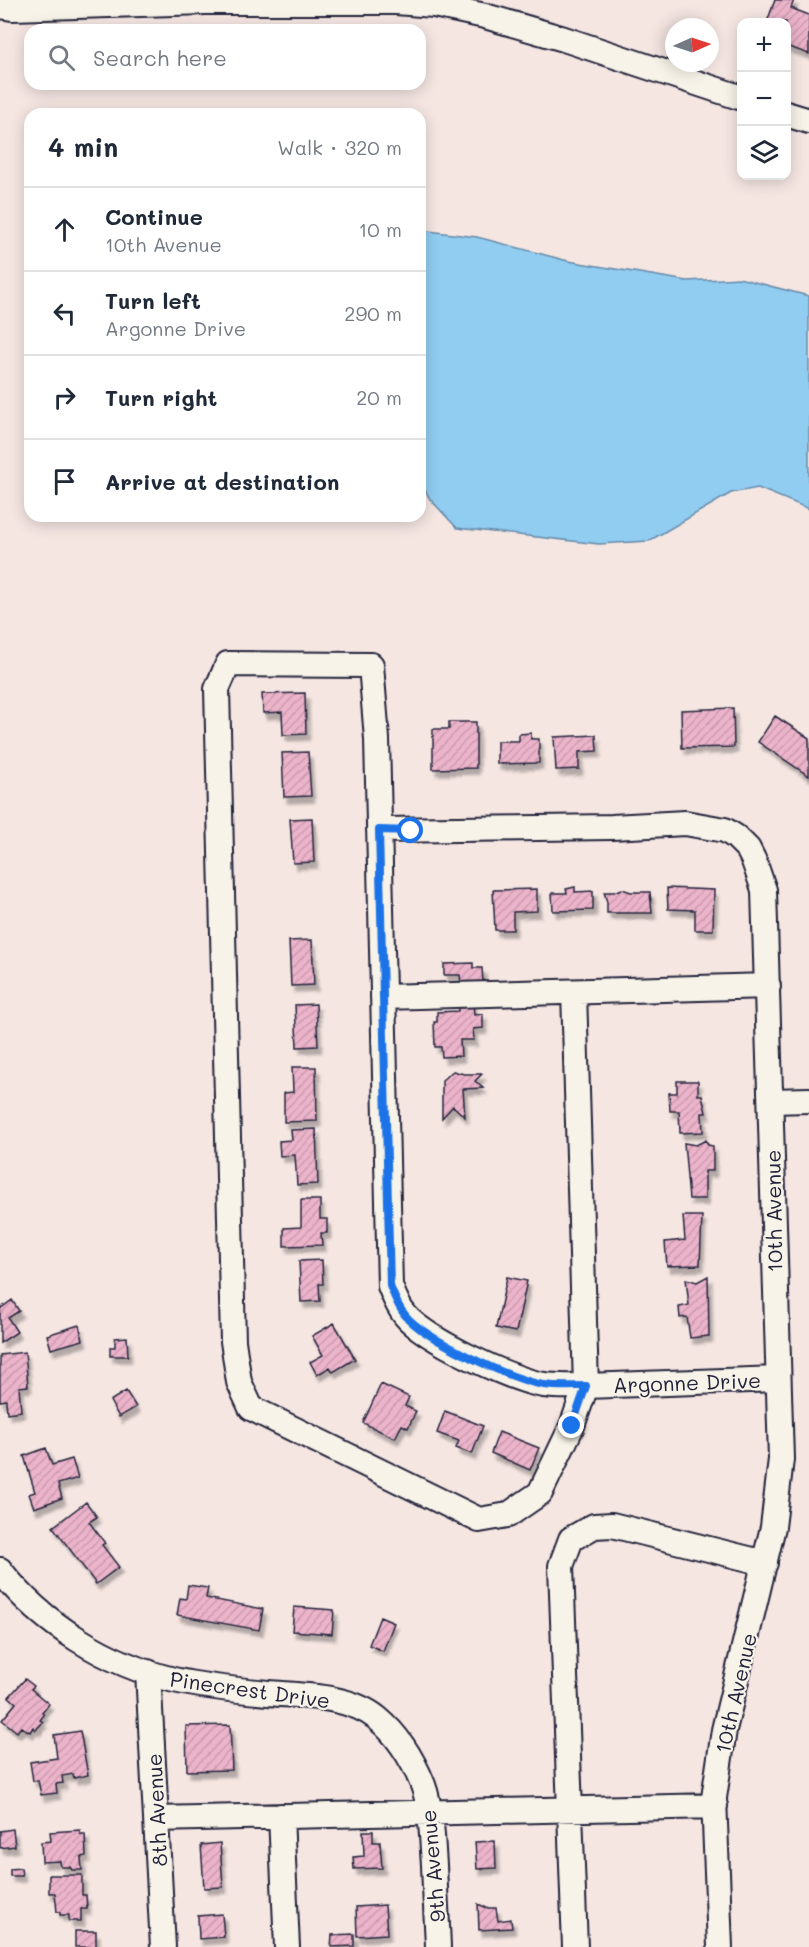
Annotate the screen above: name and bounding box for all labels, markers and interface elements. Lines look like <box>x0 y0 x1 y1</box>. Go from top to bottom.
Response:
north arrow <box>665 18 719 72</box>
map controls <box>737 18 791 180</box>
button: + <box>737 18 791 72</box>
search box <box>24 24 426 90</box>
icon: search <box>45 41 78 74</box>
text: Search here <box>93 43 227 72</box>
button: − <box>737 72 791 126</box>
button: layers <box>737 126 791 180</box>
text: 4 min <box>48 130 118 164</box>
text: Walk · 320 m <box>277 134 402 160</box>
text: Continue <box>105 202 203 231</box>
icon: ahead <box>48 213 81 246</box>
text: 10 m <box>358 216 402 242</box>
text: 10th Avenue <box>105 231 222 257</box>
text: Turn left <box>105 286 201 315</box>
icon: left <box>48 297 81 330</box>
text: 290 m <box>344 300 402 326</box>
text: Argonne Drive <box>105 315 246 341</box>
icon: right <box>48 381 81 414</box>
text: Turn right <box>105 383 217 412</box>
text: 20 m <box>356 384 402 410</box>
icon: arrive <box>48 465 81 498</box>
text: Arrive at destination <box>105 467 340 496</box>
route start <box>397 817 423 843</box>
street label: 10th Avenue <box>758 1149 788 1273</box>
street label: Argonne Drive <box>612 1366 762 1398</box>
route end <box>558 1412 584 1438</box>
street label: 10th Avenue <box>708 1630 762 1756</box>
street label: Pinecrest Drive <box>168 1664 332 1714</box>
street label: 8th Avenue <box>140 1753 172 1867</box>
street label: 9th Avenue <box>414 1809 450 1923</box>

